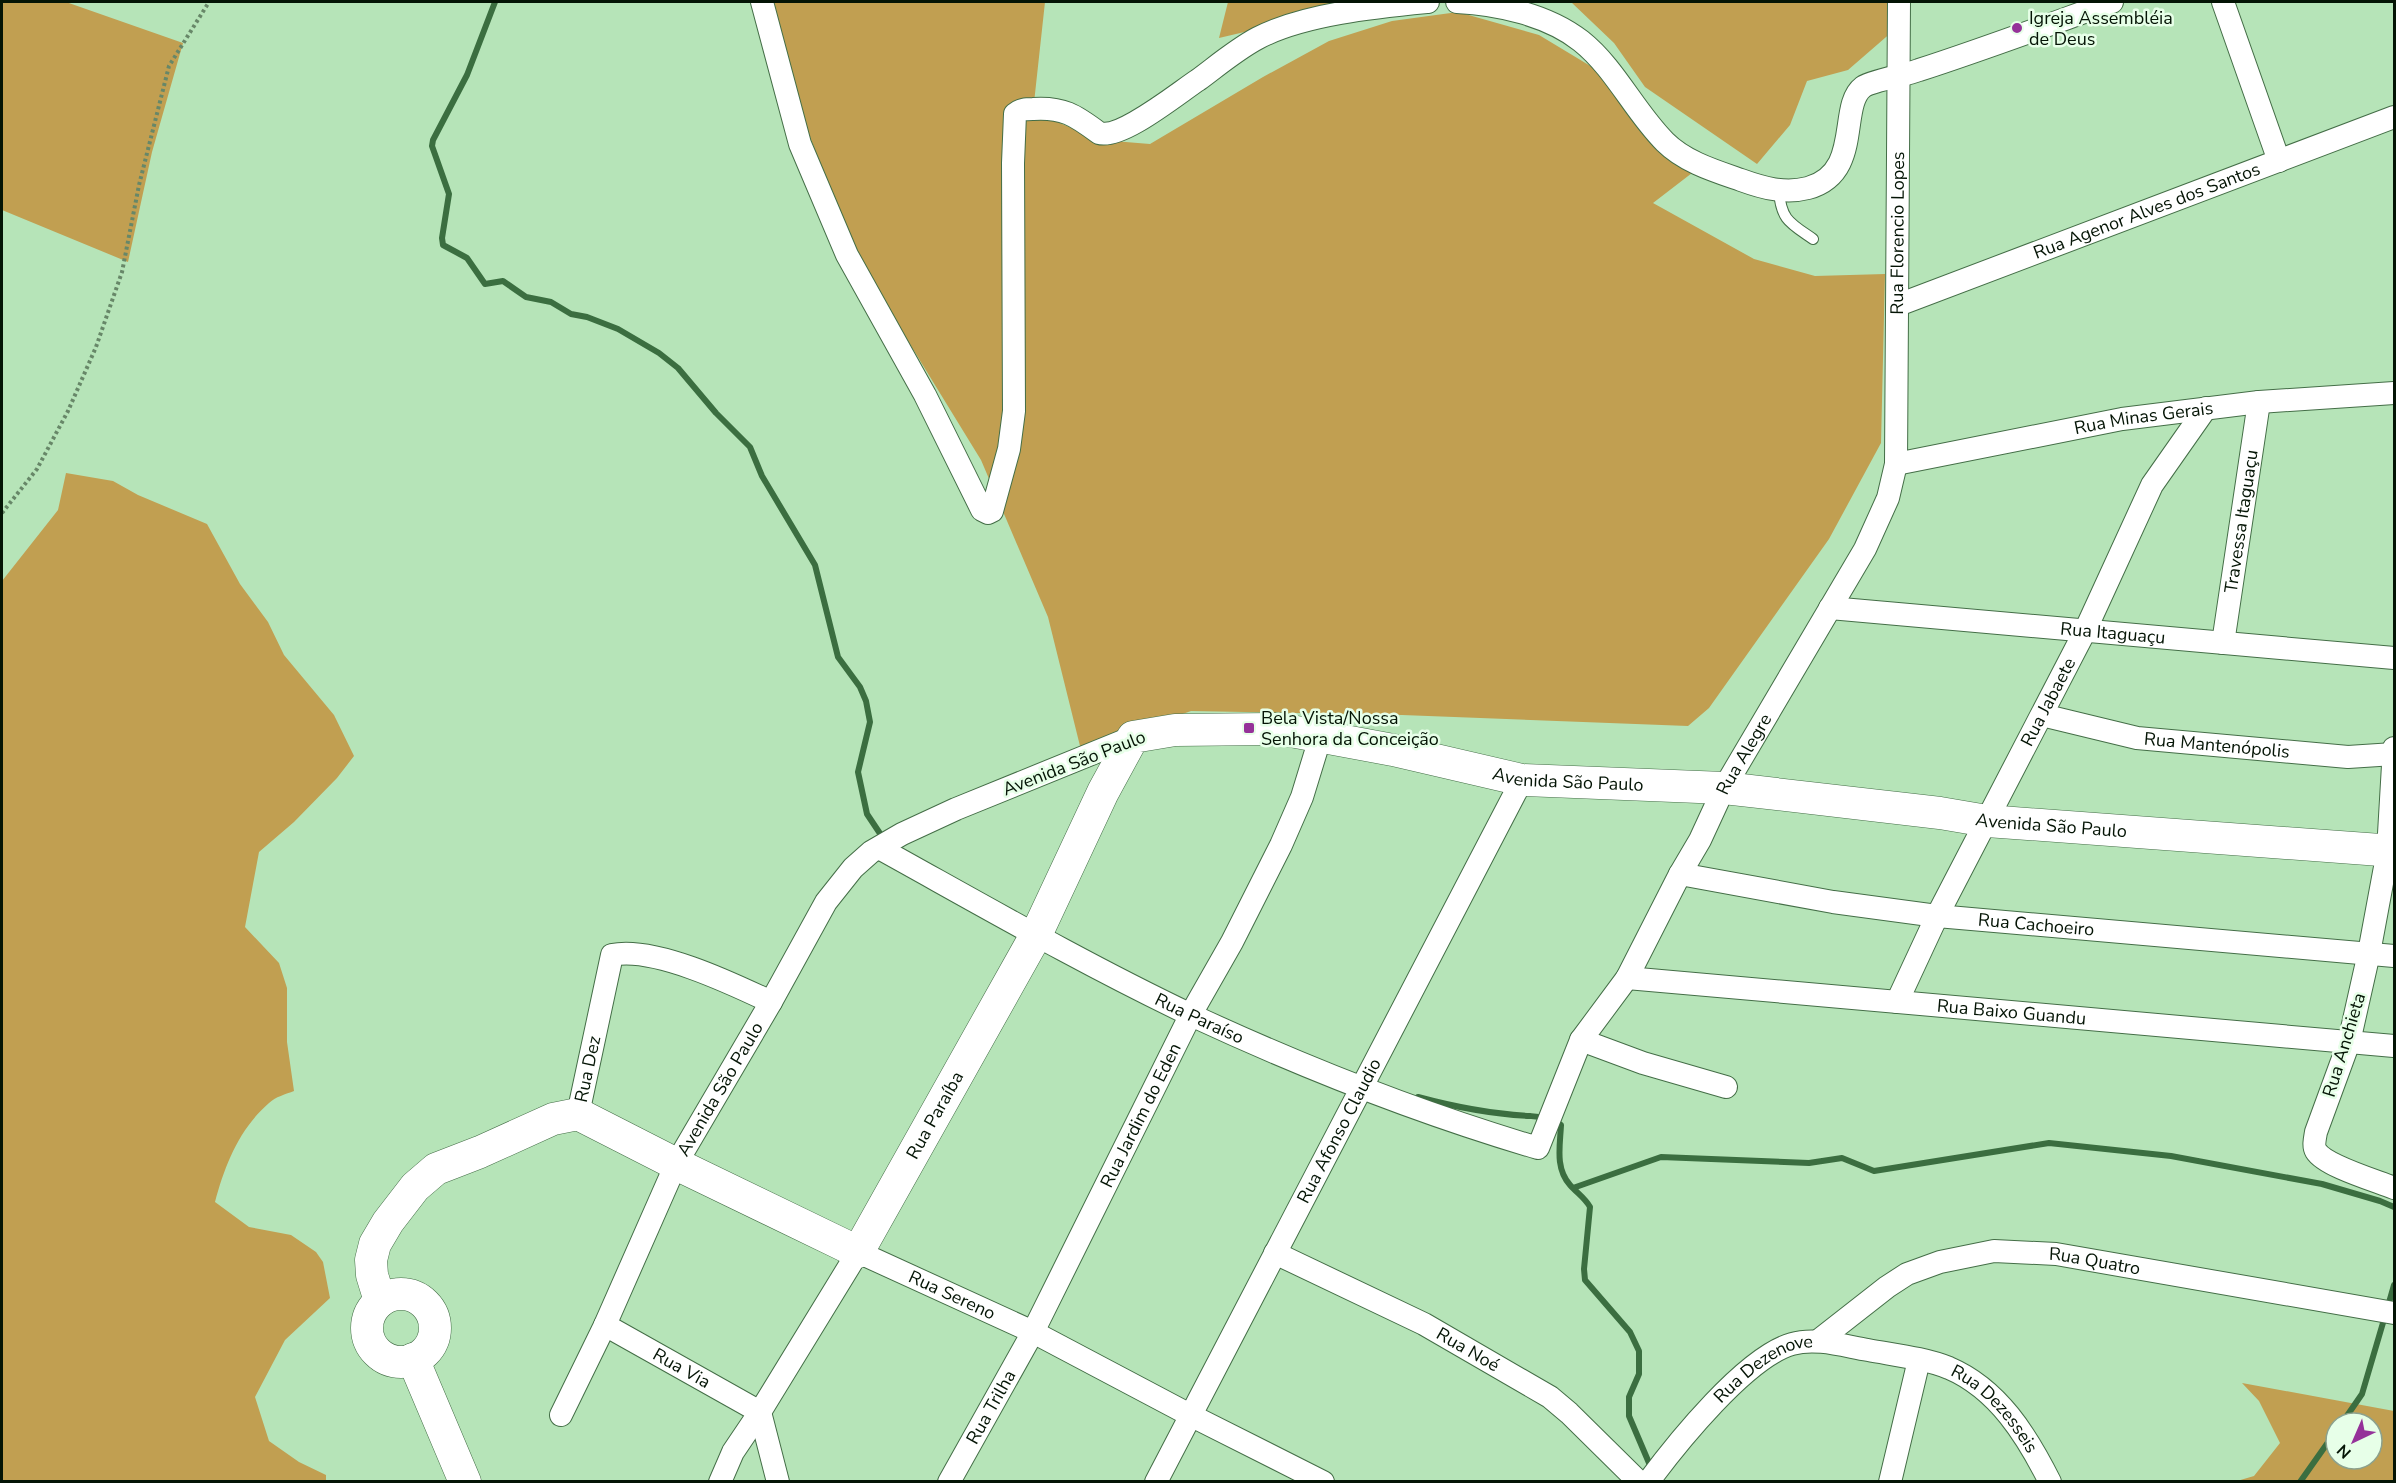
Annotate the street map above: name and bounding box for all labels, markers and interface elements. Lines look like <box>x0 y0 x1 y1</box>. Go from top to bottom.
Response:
place label: Igreja Assembléia de Deus <box>2029 6 2173 51</box>
marker: Igreja Assembléia de Deus <box>2010 21 2024 35</box>
street label: Rua Florencio Lopes <box>1885 151 1910 315</box>
street label: Rua Agenor Alves dos Santos <box>2030 157 2264 265</box>
street label: Rua Minas Gerais <box>2072 396 2215 440</box>
street label: Travessa Itaguaçu <box>2219 448 2264 595</box>
street label: Rua Itaguaçu <box>2059 616 2166 650</box>
street label: Rua Jabaete <box>2015 653 2081 751</box>
place label: Bela Vista/Nossa Senhora da Conceição <box>1261 706 1439 751</box>
street label: Rua Alegre <box>1711 709 1777 799</box>
marker: Bela Vista/Nossa Senhora da Conceição <box>1242 721 1256 735</box>
street label: Avenida São Paulo <box>999 725 1149 801</box>
street label: Rua Mantenópolis <box>2143 727 2291 764</box>
street label: Avenida São Paulo <box>1490 762 1644 797</box>
street label: Avenida São Paulo <box>1974 807 2128 843</box>
street label: Rua Cachoeiro <box>1977 908 2095 942</box>
street label: Rua Paraíso <box>1151 987 1248 1049</box>
street label: Rua Anchieta <box>2317 990 2371 1100</box>
street label: Rua Baixo Guandu <box>1936 994 2087 1031</box>
street label: Avenida São Paulo <box>671 1018 769 1161</box>
street label: Rua Dez <box>569 1033 606 1105</box>
street label: Rua Jardim do Eden <box>1095 1039 1187 1192</box>
street label: Rua Afonso Claudio <box>1291 1054 1387 1208</box>
street label: Rua Paraíba <box>901 1067 969 1163</box>
street label: Rua Quatro <box>2048 1242 2142 1281</box>
street label: Rua Sereno <box>905 1265 999 1325</box>
street label: Rua Noé <box>1432 1322 1504 1377</box>
street label: Rua Dezenove <box>1708 1329 1813 1408</box>
street label: Rua Via <box>649 1342 715 1394</box>
street label: Rua Dezesseis <box>1947 1359 2044 1457</box>
street label: Rua Trilha <box>961 1366 1021 1448</box>
north arrow <box>2324 1411 2384 1471</box>
text: N <box>2332 1439 2356 1463</box>

